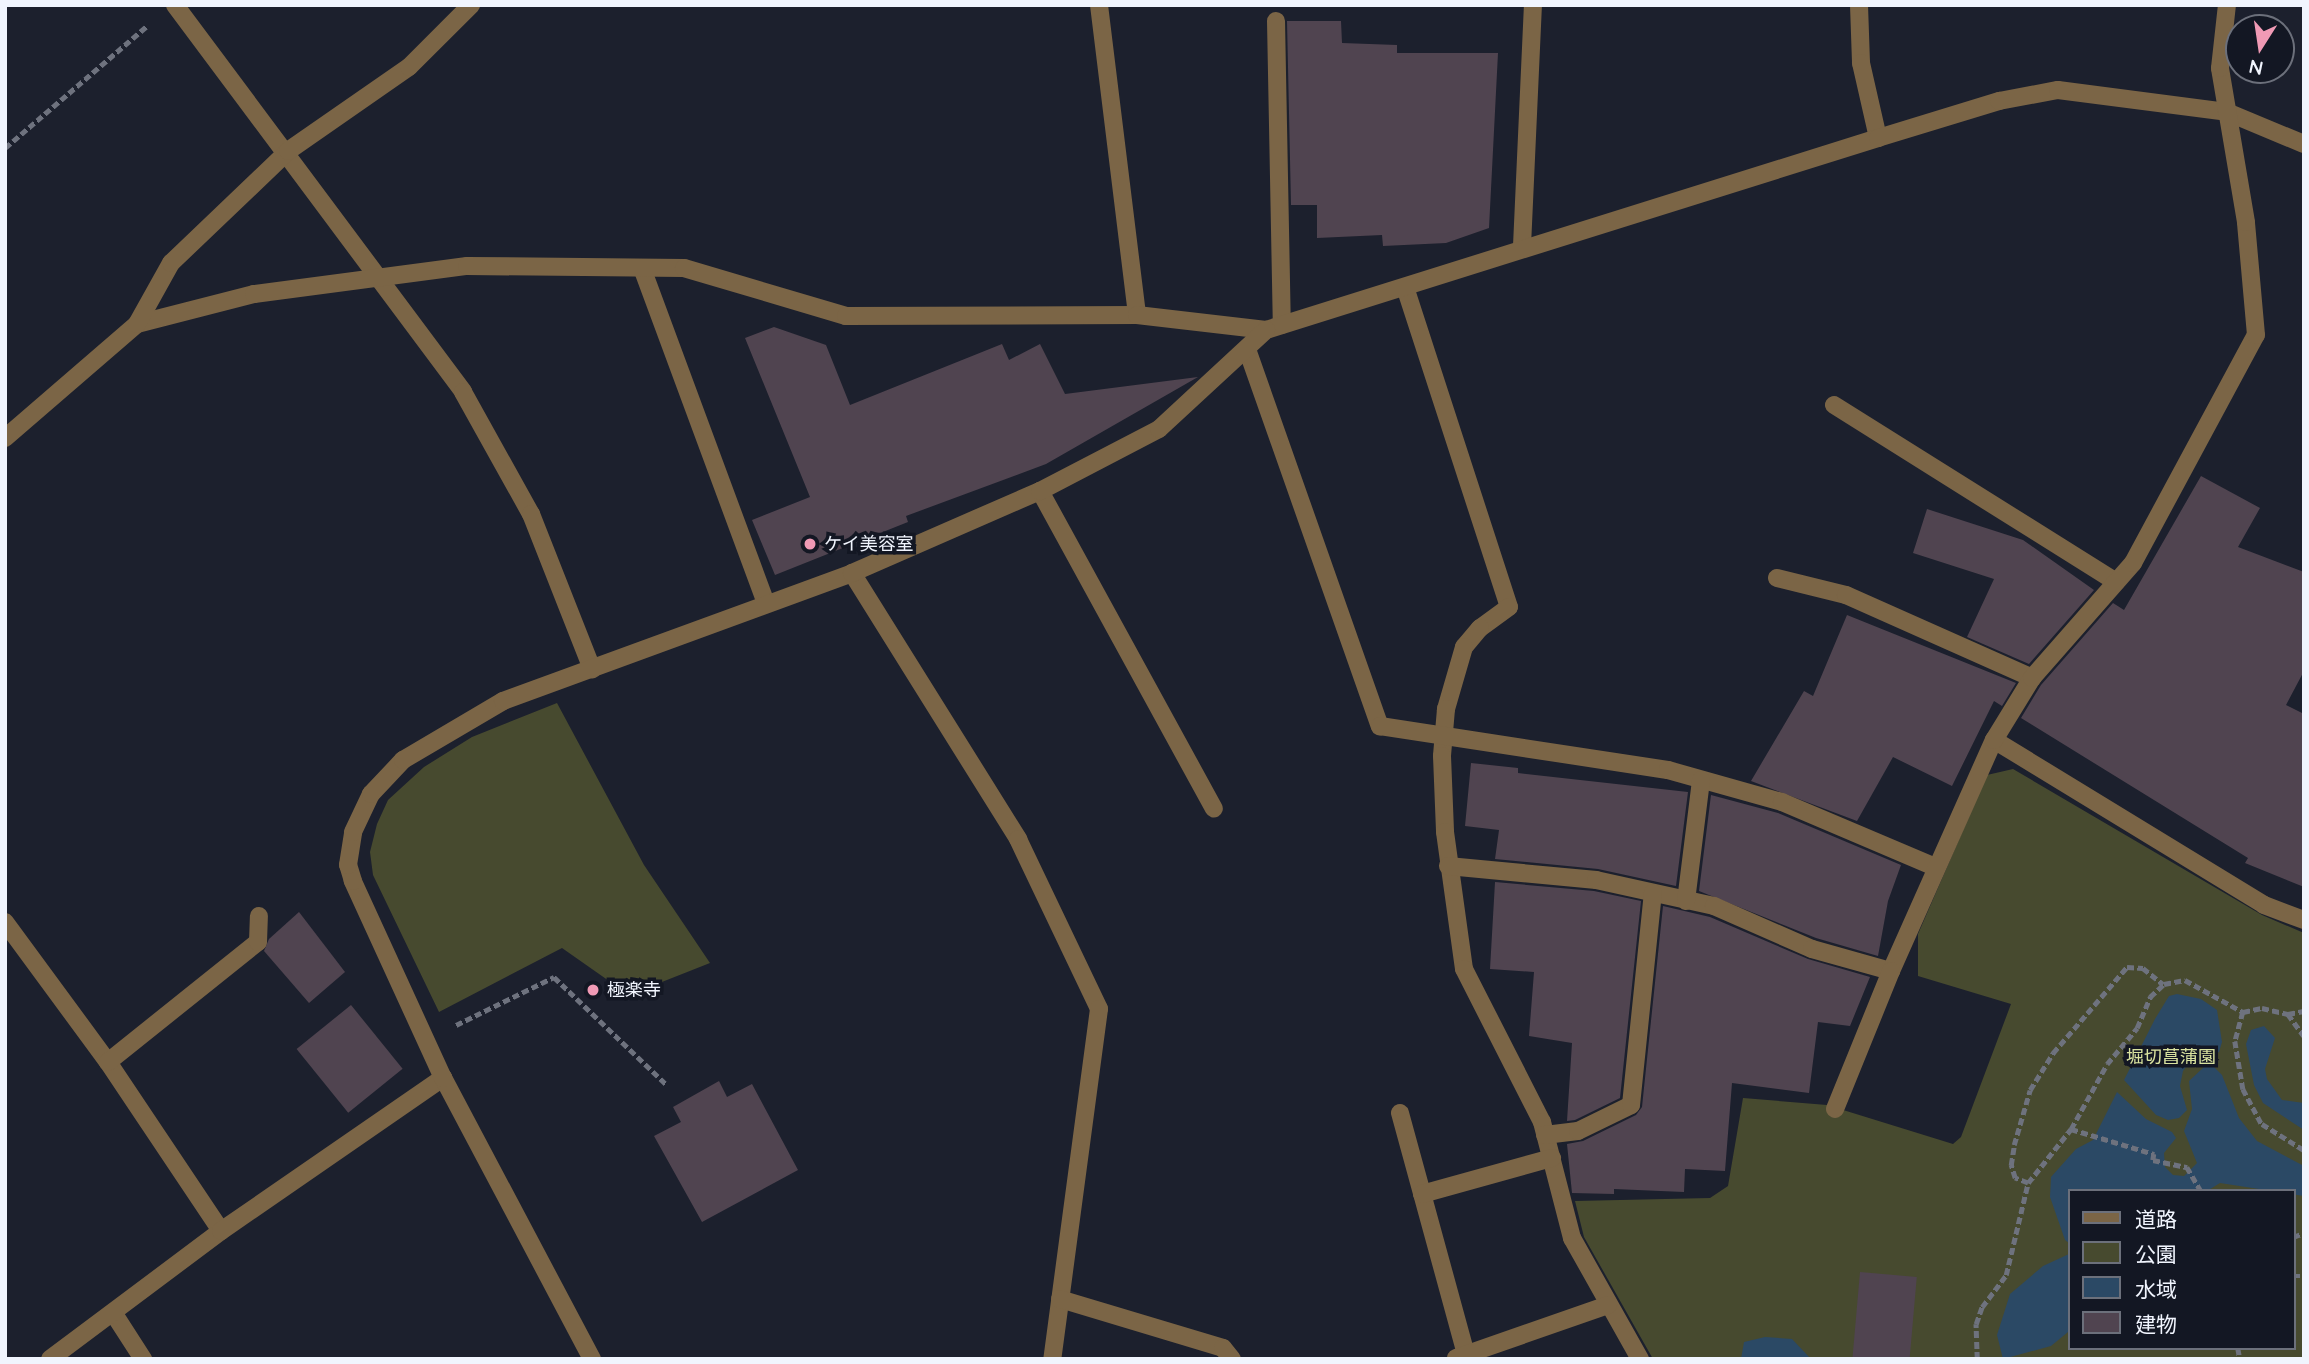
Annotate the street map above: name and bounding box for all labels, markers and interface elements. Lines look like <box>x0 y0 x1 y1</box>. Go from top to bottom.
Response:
north arrow <box>2225 14 2295 84</box>
text: N <box>2247 54 2265 81</box>
place label: ケイ美容室 <box>824 533 914 555</box>
marker: ケイ美容室 <box>802 536 818 552</box>
place label: 極楽寺 <box>607 979 661 1001</box>
marker: 極楽寺 <box>585 982 601 998</box>
park label: 堀切菖蒲園 <box>2126 1046 2216 1068</box>
legend <box>2068 1189 2295 1350</box>
text: 道路 <box>2135 1206 2177 1232</box>
text: 公園 <box>2135 1241 2177 1267</box>
text: 水域 <box>2135 1276 2177 1302</box>
text: 建物 <box>2135 1311 2177 1337</box>

